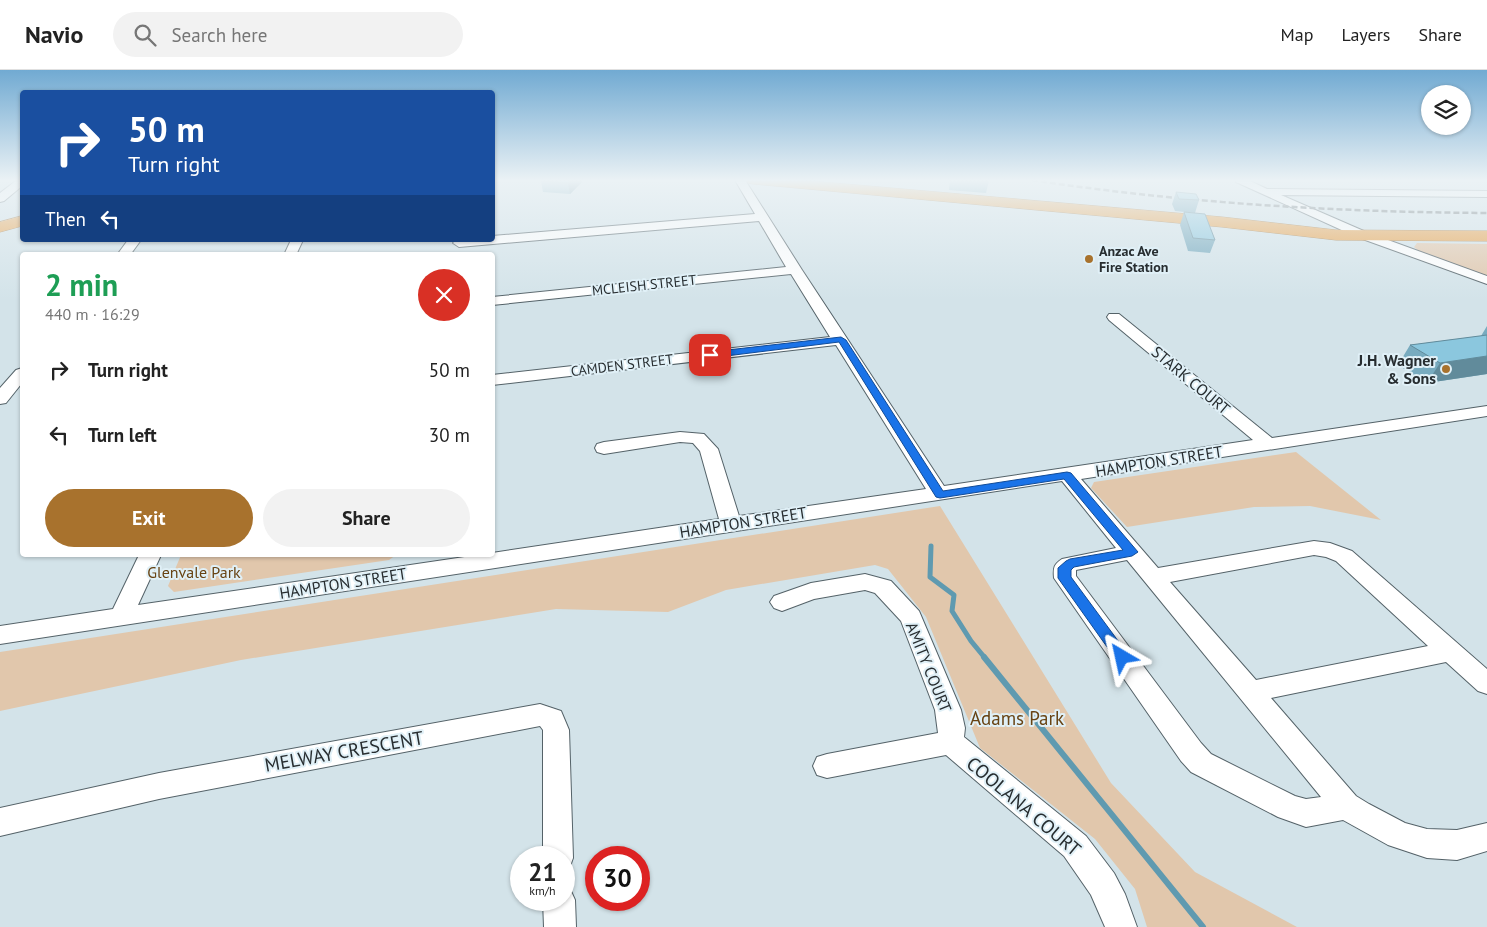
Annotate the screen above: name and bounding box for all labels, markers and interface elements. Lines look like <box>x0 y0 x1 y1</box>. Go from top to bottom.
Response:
search box <box>113 12 463 57</box>
text: Navio <box>25 19 83 50</box>
icon: search <box>131 21 159 49</box>
text: Search here <box>171 23 267 47</box>
text: Map <box>1281 23 1313 46</box>
text: Layers <box>1341 23 1390 46</box>
text: Share <box>1418 23 1462 46</box>
map controls <box>1421 85 1471 135</box>
button: layers <box>1421 85 1471 135</box>
text: 50 m <box>128 106 205 152</box>
icon: right <box>45 110 110 175</box>
text: Turn right <box>128 150 220 178</box>
icon: left <box>96 205 124 233</box>
text: Then <box>45 207 86 231</box>
place label: Anzac Ave Fire Station <box>1099 242 1169 276</box>
marker: Anzac Ave Fire Station <box>1083 253 1095 265</box>
text: 2 min <box>45 265 118 304</box>
button: close <box>418 269 470 321</box>
street label: MCLEISH STREET <box>591 271 697 299</box>
text: 440 m · 16:29 <box>45 304 140 324</box>
pin <box>689 334 731 376</box>
icon: arrive <box>696 341 724 369</box>
street label: STARK COURT <box>1148 341 1234 419</box>
street label: CAMDEN STREET <box>570 350 674 380</box>
place label: J.H. Wagner & Sons <box>1357 350 1436 388</box>
icon: right <box>45 356 73 384</box>
text: Turn right <box>88 358 168 382</box>
text: 50 m <box>429 358 470 382</box>
marker: J.H. Wagner & Sons <box>1440 363 1452 375</box>
icon: left <box>45 421 73 449</box>
text: Turn left <box>88 423 157 447</box>
text: 30 m <box>429 423 470 447</box>
street label: HAMPTON STREET <box>1094 441 1224 481</box>
button: Exit <box>45 489 253 547</box>
button: Share <box>263 489 470 547</box>
street label: HAMPTON STREET <box>678 502 808 542</box>
park label: Glenvale Park <box>147 562 241 582</box>
street label: HAMPTON STREET <box>278 563 408 603</box>
street label: AMITY COURT <box>902 619 956 715</box>
position arrow <box>1095 630 1147 682</box>
park label: Adams Park <box>970 706 1064 730</box>
street label: MELWAY CRESCENT <box>263 725 426 777</box>
street label: COOLANA COURT <box>962 751 1086 861</box>
speed limit sign: 30 <box>585 846 650 911</box>
text: 21 <box>528 856 557 888</box>
text: km/h <box>529 883 556 898</box>

